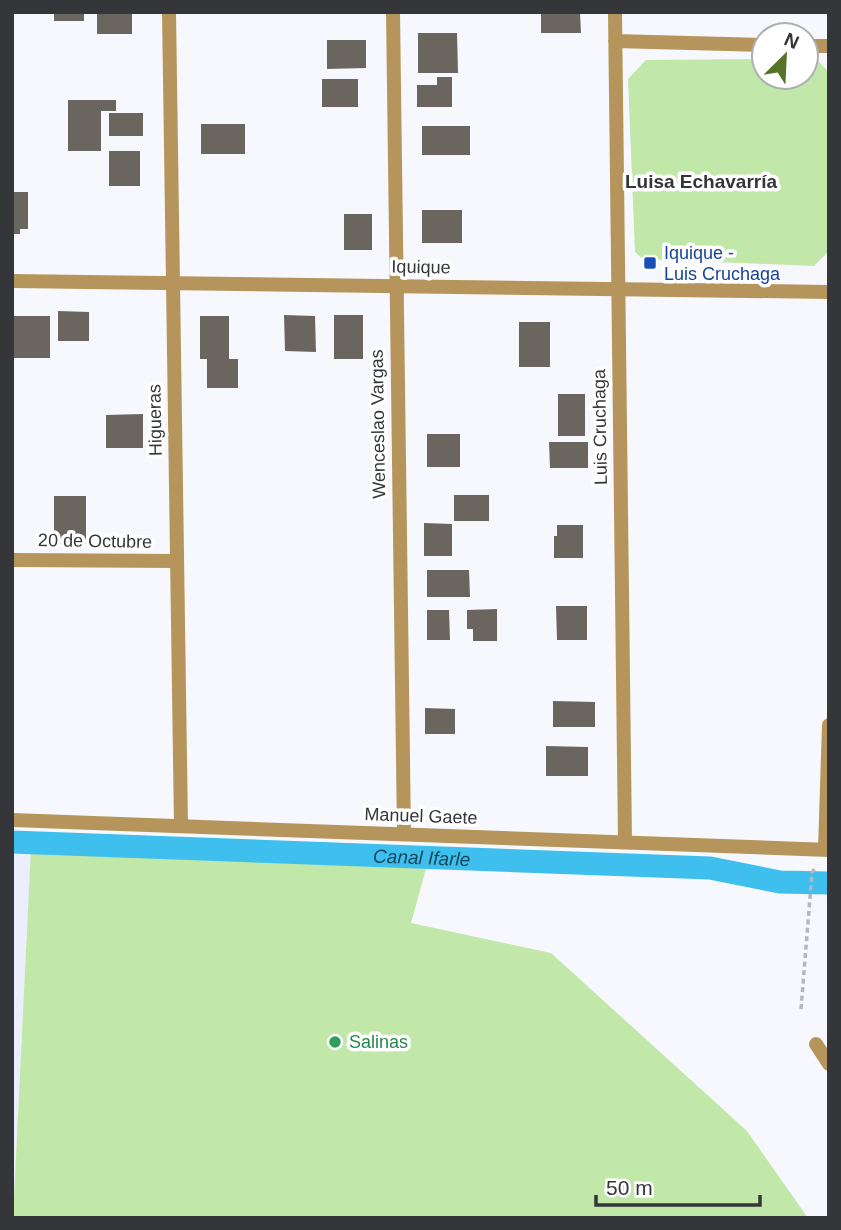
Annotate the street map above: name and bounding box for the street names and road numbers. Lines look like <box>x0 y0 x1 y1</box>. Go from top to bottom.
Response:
street label: Iquique <box>391 256 451 278</box>
street label: Wenceslao Vargas <box>367 349 389 499</box>
street label: Luis Cruchaga <box>589 368 611 485</box>
street label: Higueras <box>144 384 166 456</box>
street label: 20 de Octubre <box>38 530 152 552</box>
street label: Manuel Gaete <box>364 804 478 828</box>

